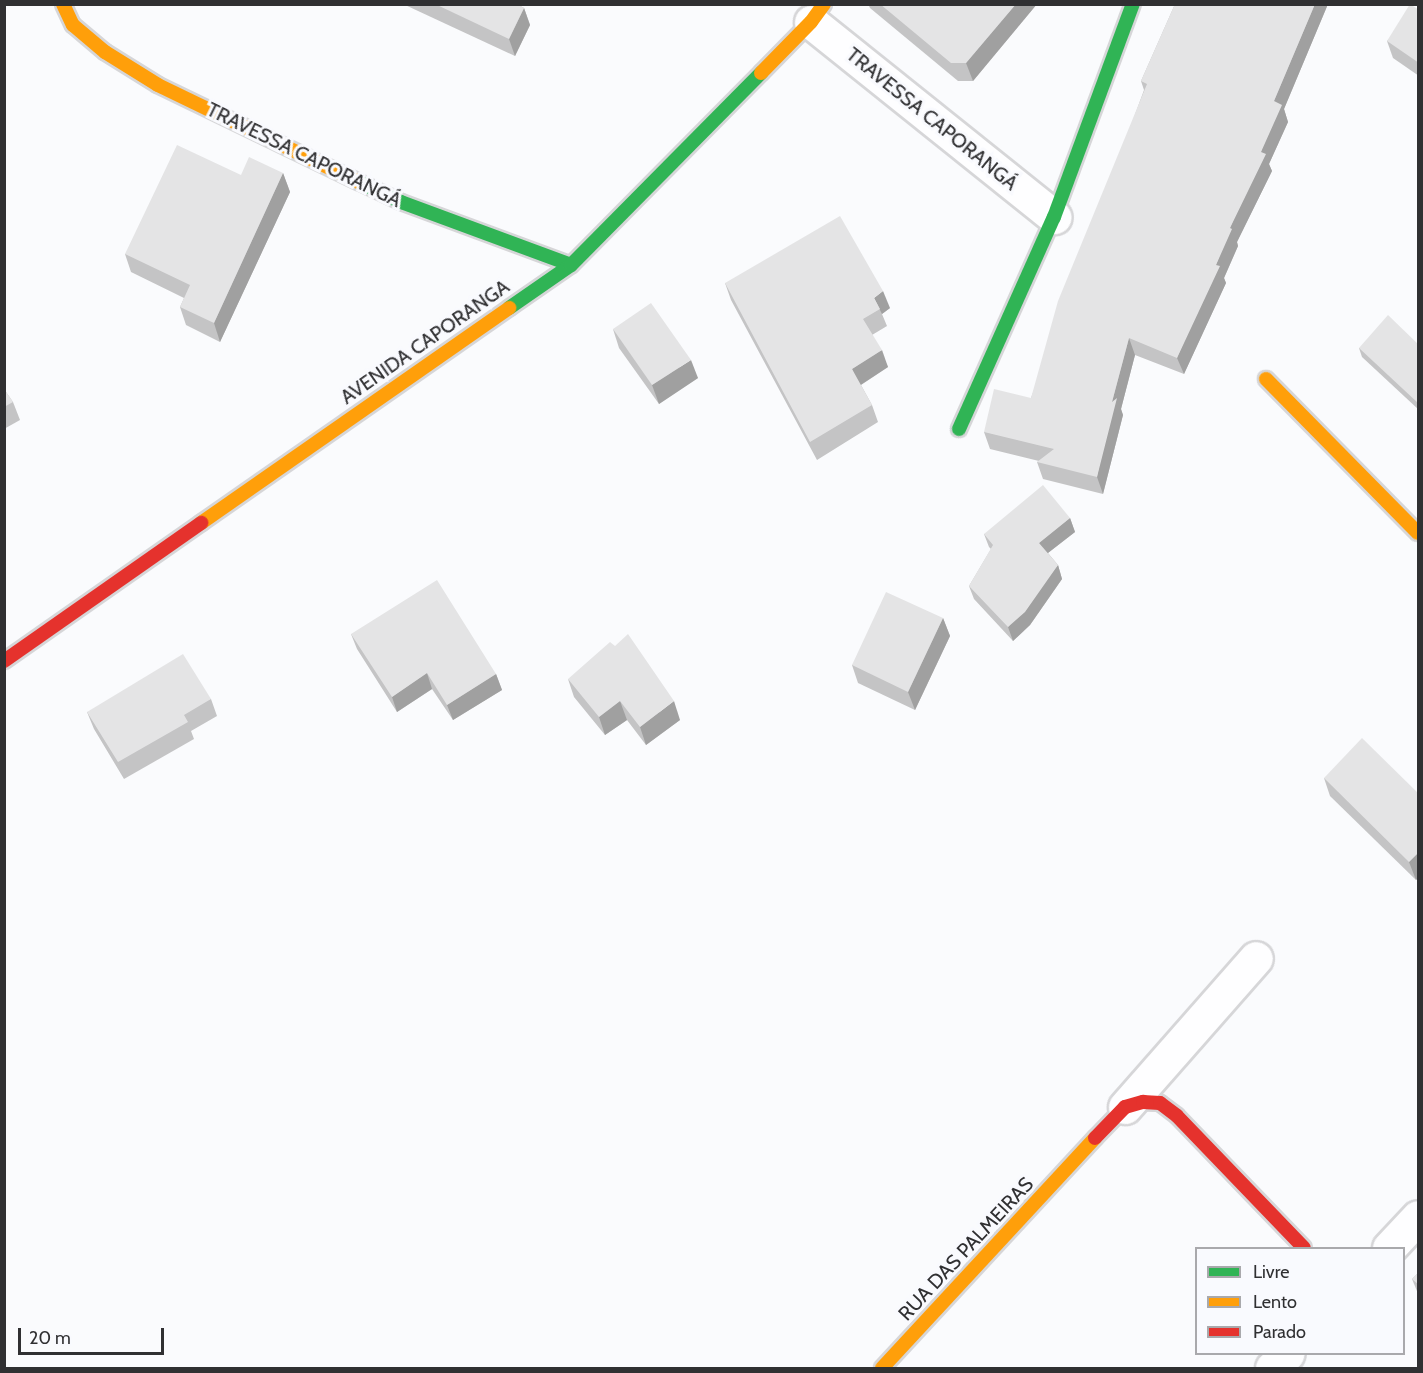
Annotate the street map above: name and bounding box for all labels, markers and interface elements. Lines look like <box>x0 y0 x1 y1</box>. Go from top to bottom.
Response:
street label: TRAVESSA CAPORANGÁ <box>842 43 1022 195</box>
street label: TRAVESSA CAPORANGÁ <box>203 97 405 213</box>
street label: AVENIDA CAPORANGA <box>336 275 514 409</box>
street label: RUA DAS PALMEIRAS <box>893 1172 1039 1326</box>
legend <box>1195 1247 1405 1355</box>
text: Livre <box>1253 1261 1289 1283</box>
text: Lento <box>1253 1291 1297 1313</box>
scale bar <box>21 1316 166 1354</box>
text: Parado <box>1253 1321 1306 1343</box>
text: 20 m <box>29 1327 71 1349</box>

